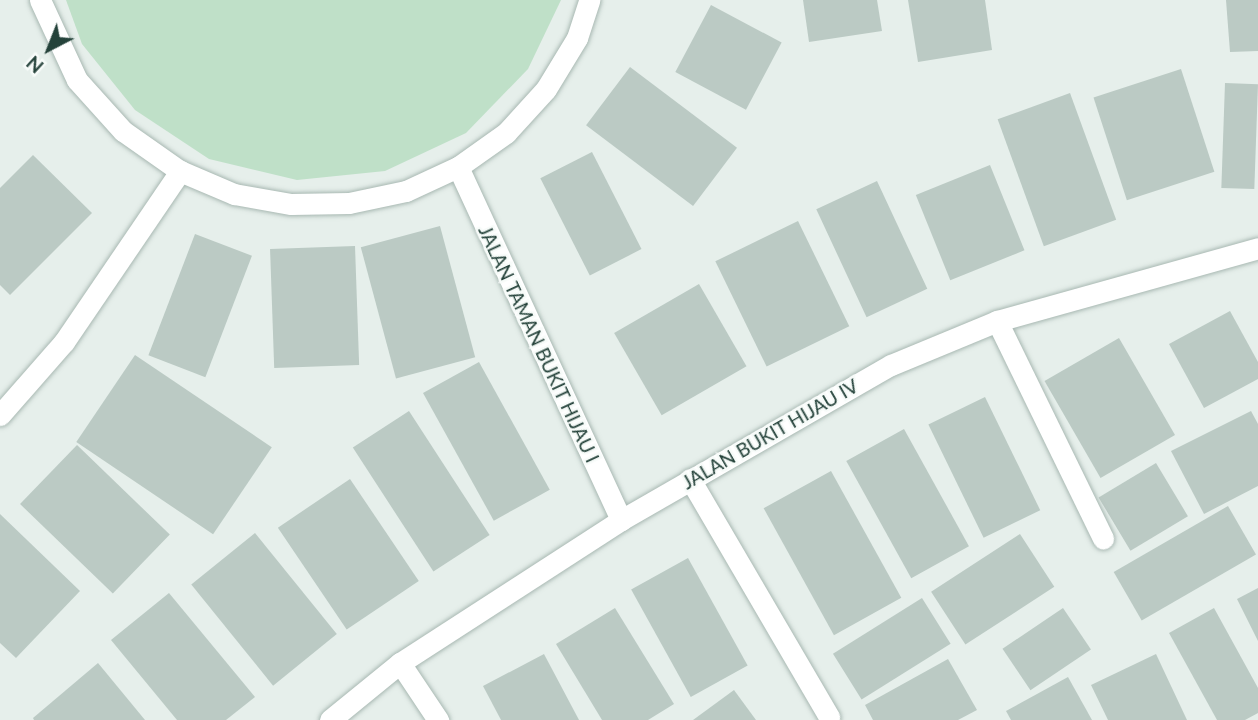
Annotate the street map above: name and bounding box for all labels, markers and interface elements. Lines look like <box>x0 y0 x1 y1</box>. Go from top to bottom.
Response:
north arrow <box>14 14 84 84</box>
text: N <box>21 52 48 78</box>
street label: JALAN TAMAN BUKIT HIJAU I <box>474 221 604 467</box>
street label: JALAN BUKIT HIJAU IV <box>678 374 862 494</box>

